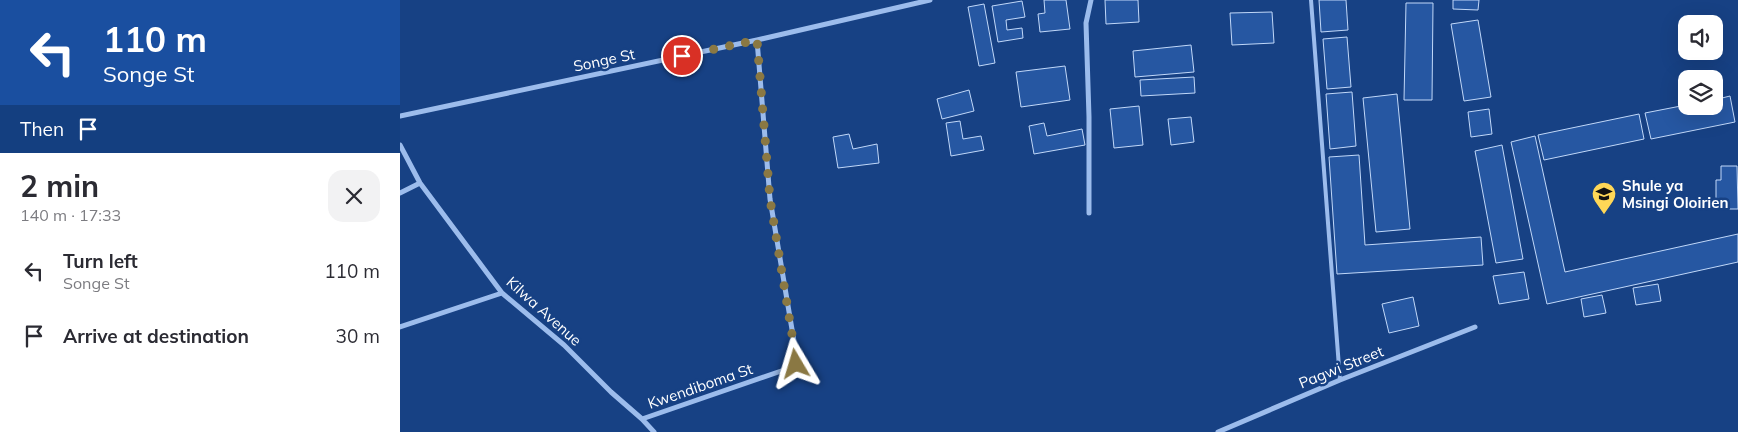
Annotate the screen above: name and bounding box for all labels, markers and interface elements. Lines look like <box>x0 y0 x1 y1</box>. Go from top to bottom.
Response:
map controls <box>1678 15 1723 115</box>
button: sound <box>1678 15 1723 60</box>
text: 110 m <box>103 17 207 61</box>
icon: left <box>20 20 85 85</box>
pin <box>661 35 703 77</box>
icon: arrive <box>668 42 696 70</box>
street label: Songe St <box>572 44 636 76</box>
text: Songe St <box>103 60 195 88</box>
button: layers <box>1678 70 1723 115</box>
icon: arrive <box>74 115 102 143</box>
text: Then <box>20 117 64 141</box>
text: 2 min <box>20 167 99 205</box>
button: close <box>328 170 380 222</box>
place label: Shule ya Msingi Oloirien <box>1622 176 1728 212</box>
school or university icon: Shule ya Msingi Oloirien <box>1591 181 1617 215</box>
text: 140 m · 17:33 <box>20 205 121 225</box>
text: Turn left <box>63 249 138 273</box>
icon: left <box>20 257 48 285</box>
text: 110 m <box>324 259 380 283</box>
street label: Kilwa Avenue <box>502 272 586 350</box>
text: Songe St <box>63 273 130 293</box>
icon: arrive <box>20 322 48 350</box>
text: Arrive at destination <box>63 324 249 348</box>
text: 30 m <box>336 324 380 348</box>
position arrow <box>769 337 821 389</box>
street label: Pagwi Street <box>1296 341 1386 393</box>
street label: Kwendiboma St <box>645 359 755 413</box>

